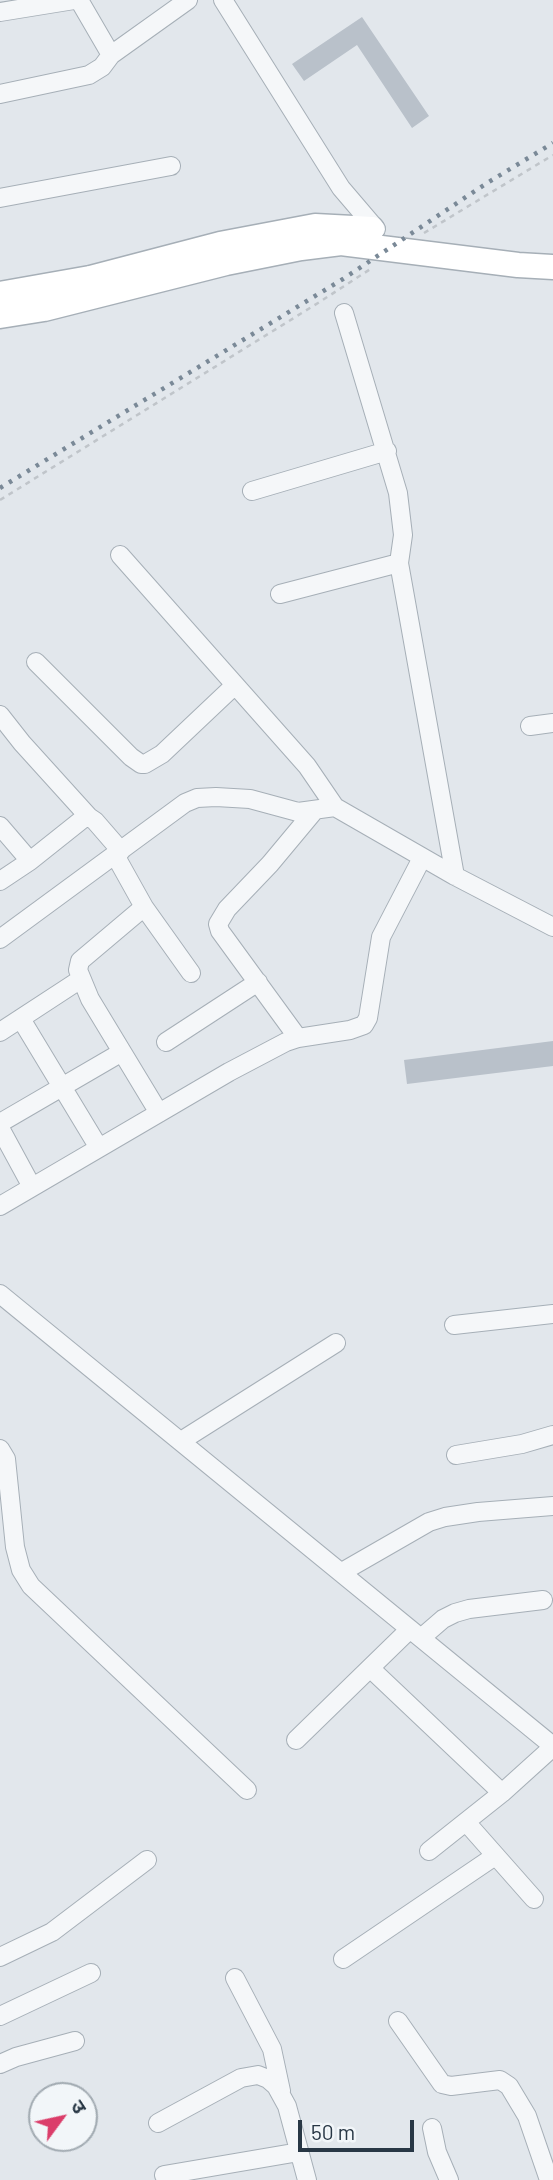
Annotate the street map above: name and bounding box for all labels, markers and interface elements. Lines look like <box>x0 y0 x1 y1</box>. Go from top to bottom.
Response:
north arrow <box>28 2082 98 2152</box>
text: उ <box>67 2095 92 2117</box>
scale bar <box>301 2106 416 2150</box>
text: 50 m <box>311 2119 355 2144</box>

